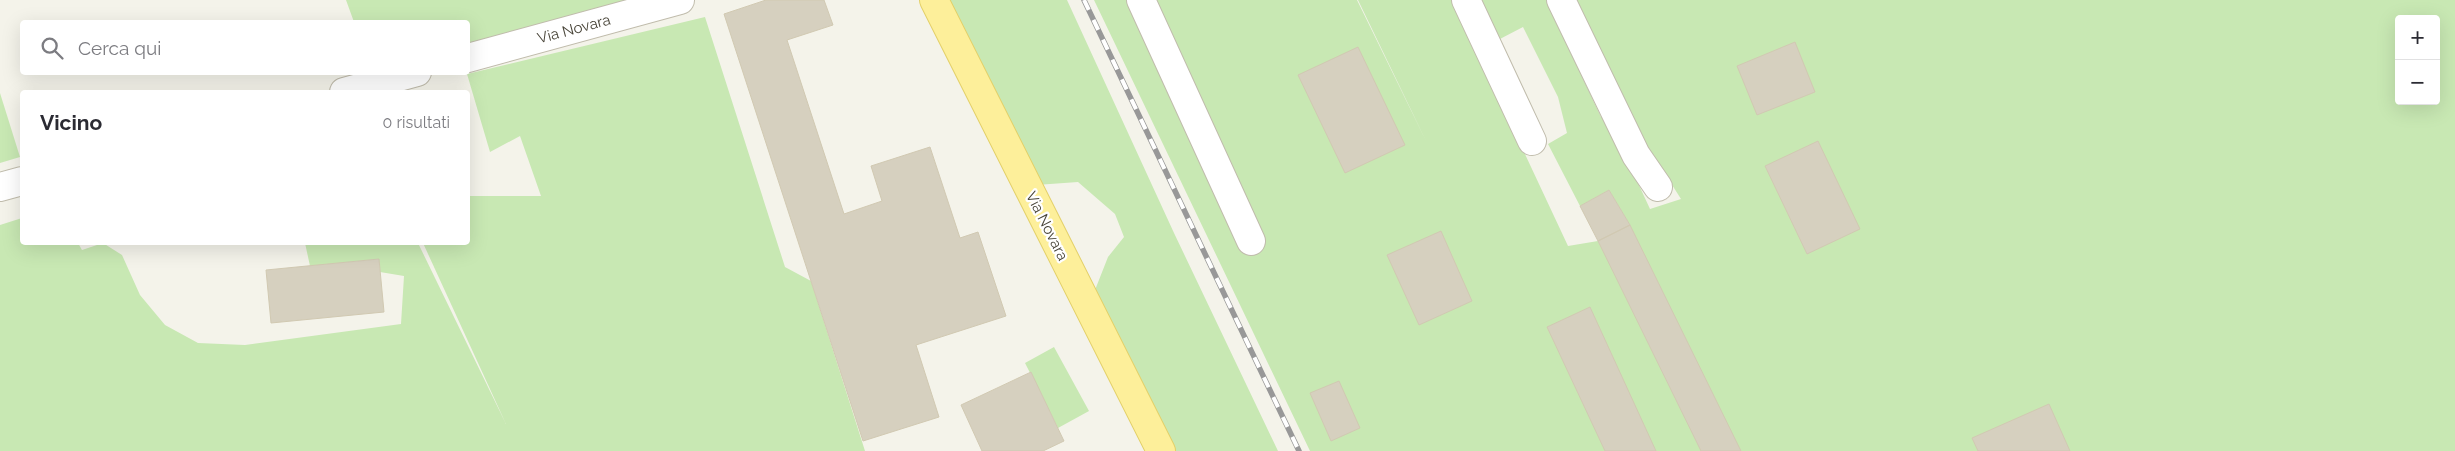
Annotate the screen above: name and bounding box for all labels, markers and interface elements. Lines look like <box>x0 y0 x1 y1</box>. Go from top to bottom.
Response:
street label: Via Novara <box>535 11 613 47</box>
map controls <box>2395 15 2440 105</box>
button: + <box>2395 15 2440 60</box>
search box <box>20 20 470 75</box>
icon: search <box>38 34 66 62</box>
text: Cerca qui <box>78 37 161 59</box>
button: − <box>2395 60 2440 105</box>
text: Vicino <box>40 110 102 135</box>
text: 0 risultati <box>383 113 450 132</box>
street label: Via Novara <box>1022 189 1072 263</box>

